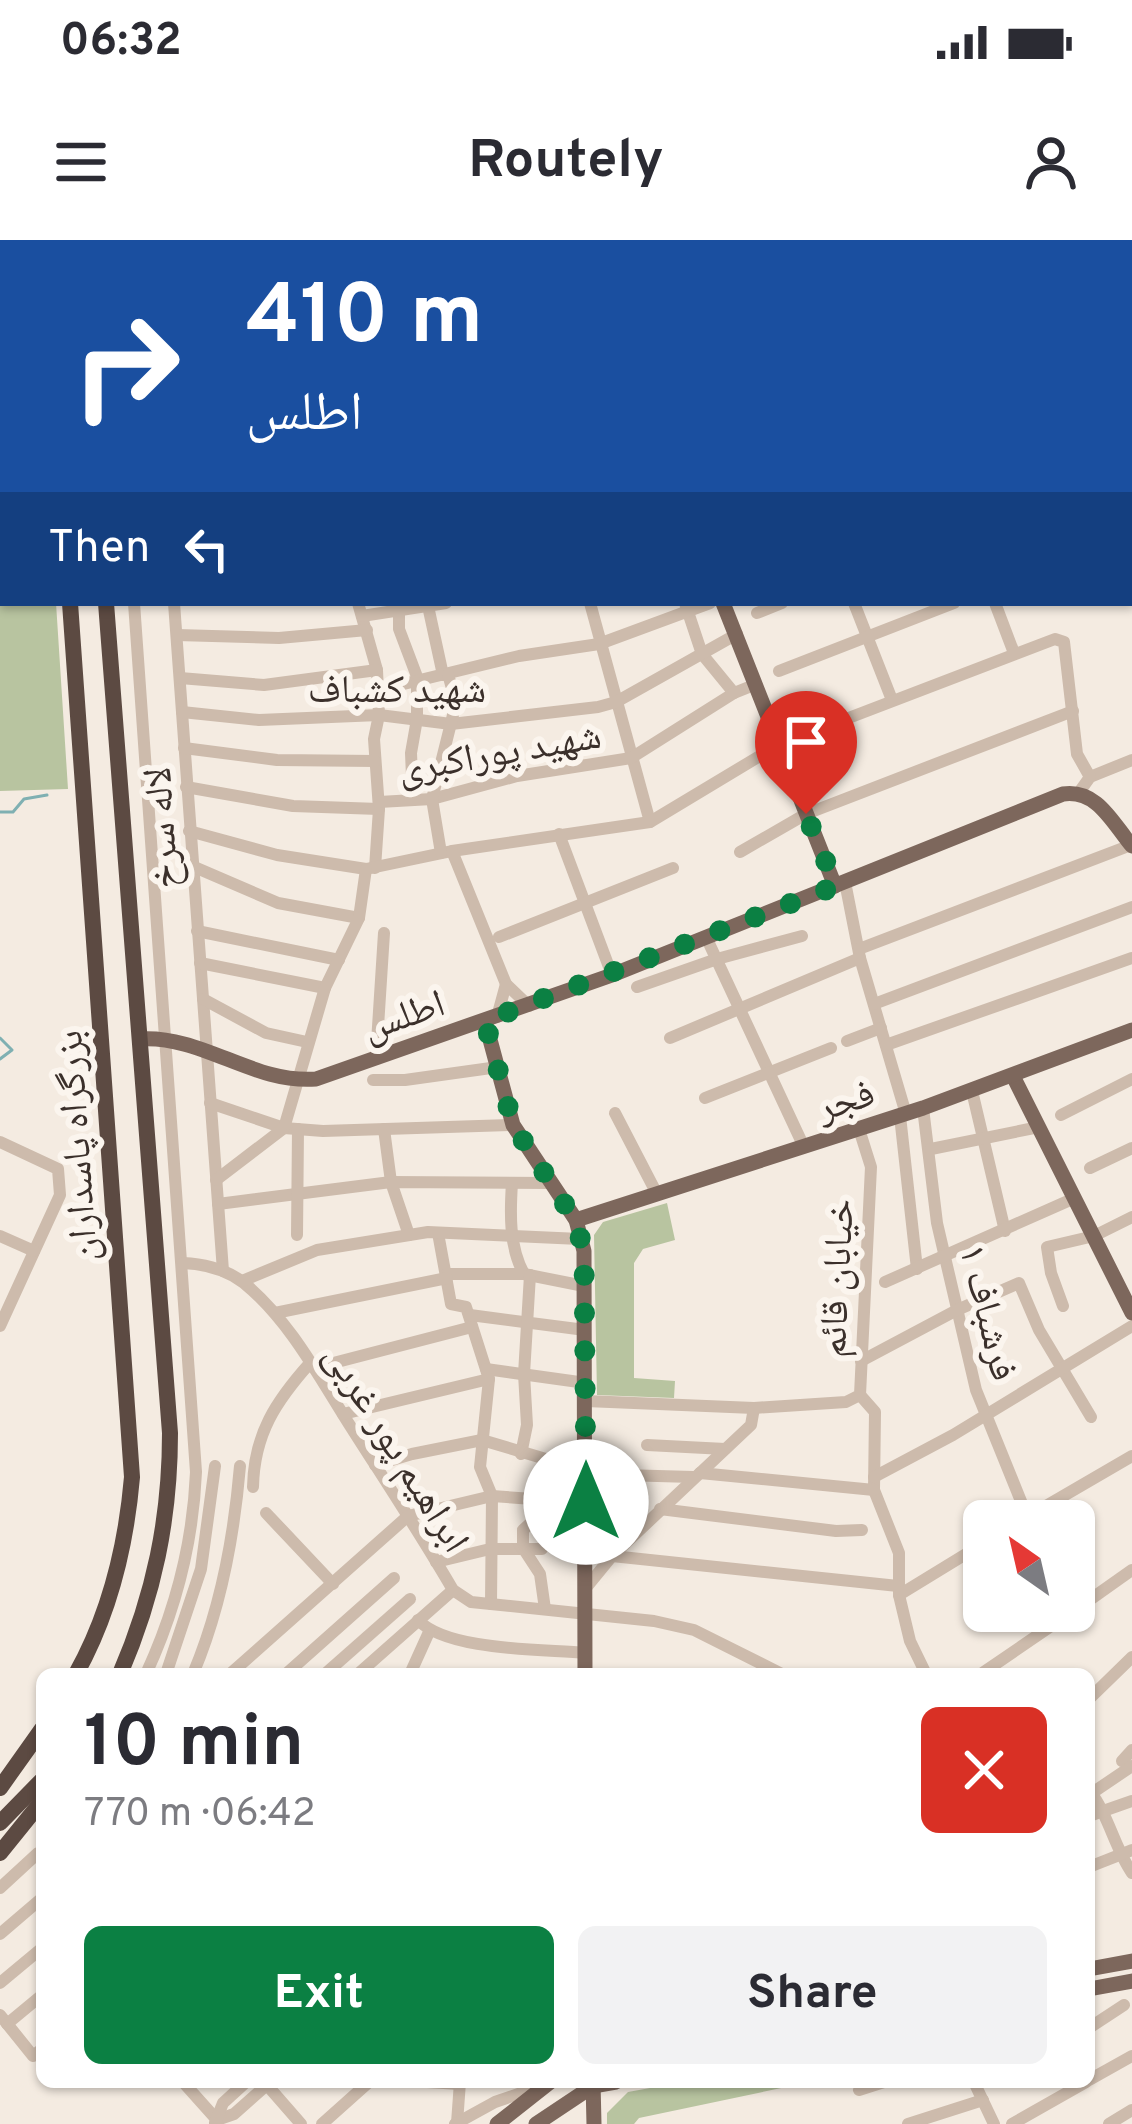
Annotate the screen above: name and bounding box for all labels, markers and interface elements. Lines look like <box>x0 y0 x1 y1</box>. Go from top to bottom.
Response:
text: 06:32 <box>60 14 182 71</box>
text: Routely <box>468 128 664 197</box>
icon: menu <box>48 129 114 195</box>
icon: person <box>1018 129 1084 195</box>
text: 410 m <box>246 267 483 373</box>
icon: right <box>48 288 204 444</box>
text: اطلس <box>246 381 363 450</box>
icon: left <box>174 516 240 582</box>
text: Then <box>48 521 150 578</box>
street label: شهید کشباف <box>308 668 486 717</box>
pin <box>755 691 857 814</box>
icon: arrive <box>773 709 839 775</box>
street label: شهید پوراکبری <box>394 713 605 797</box>
street label: لاله سرخ <box>136 765 193 890</box>
street label: اطلس <box>357 981 452 1055</box>
street label: بزرگراه پاسداران <box>47 1028 112 1263</box>
street label: فجر <box>810 1071 882 1136</box>
street label: خیابان قائم <box>811 1198 868 1359</box>
street label: فرشباف ۱ <box>945 1240 1026 1386</box>
street label: ابراهیم پور غربی <box>310 1336 478 1563</box>
position arrow <box>523 1439 649 1565</box>
north arrow <box>963 1500 1095 1632</box>
map controls <box>963 1500 1095 1632</box>
text: 10 min <box>84 1700 304 1792</box>
button: close <box>921 1707 1047 1833</box>
text: 770 m · 06:42 <box>84 1791 316 1840</box>
button: Exit <box>84 1926 554 2064</box>
button: Share <box>578 1926 1047 2064</box>

